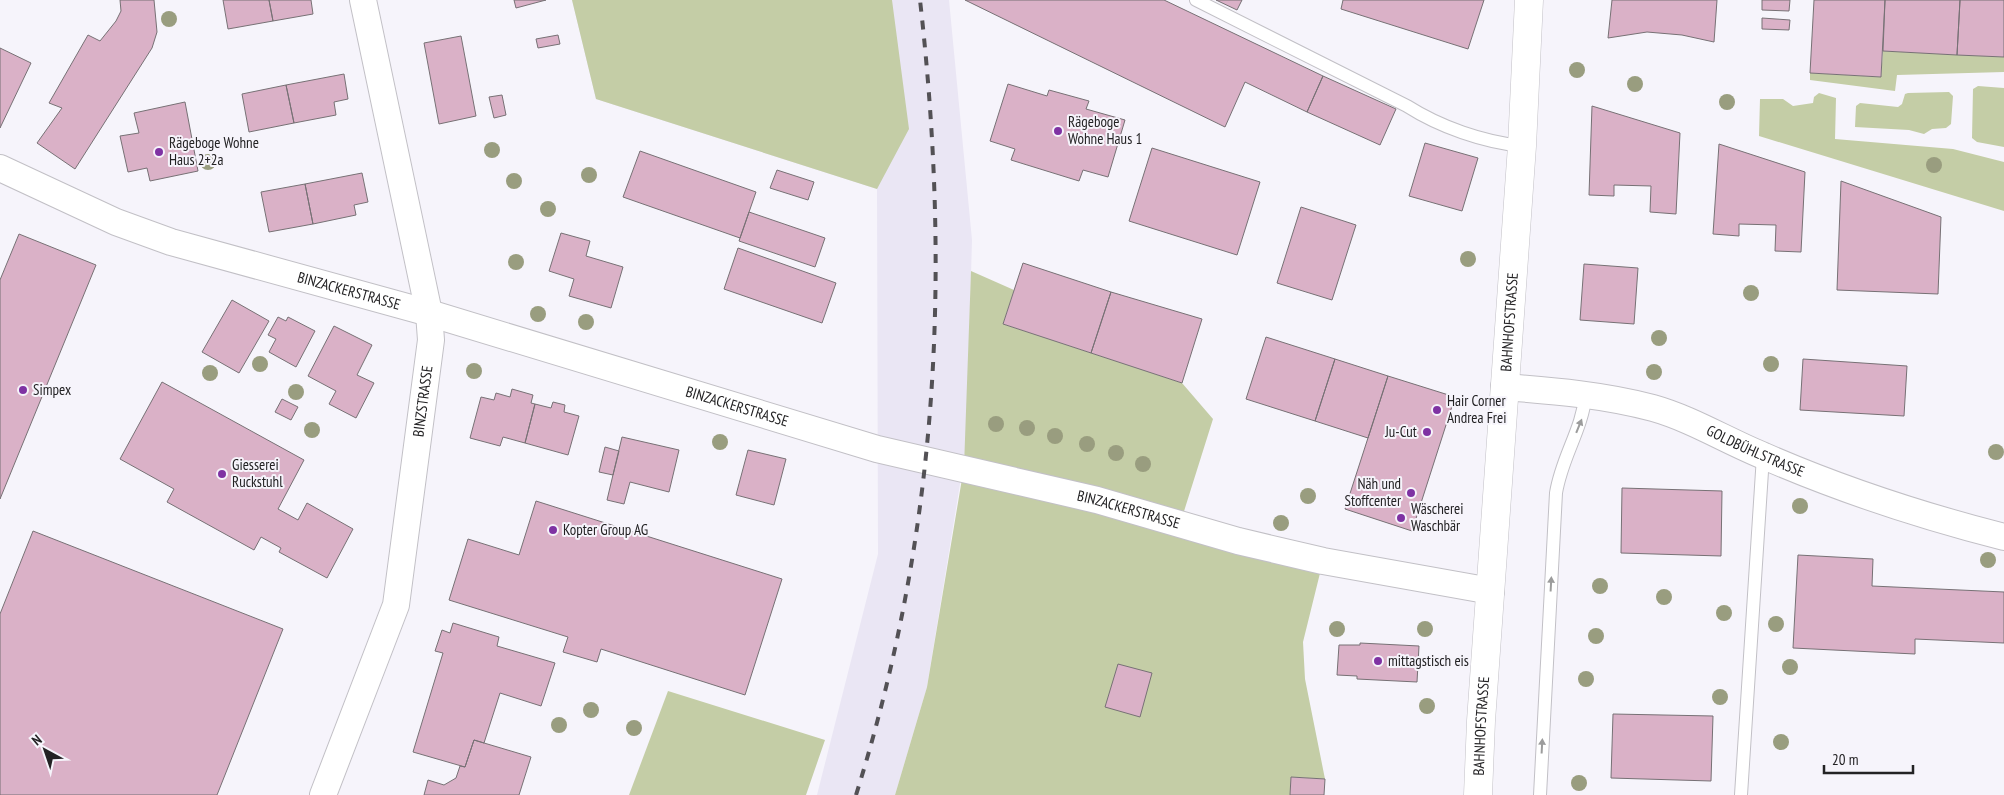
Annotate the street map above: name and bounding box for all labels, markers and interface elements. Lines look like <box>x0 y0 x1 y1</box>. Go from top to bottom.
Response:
place label: Rägeboge Wohne Haus 1 <box>1068 112 1142 148</box>
marker: Rägeboge Wohne Haus 1 <box>1052 125 1064 137</box>
place label: Rägeboge Wohne Haus 2+2a <box>169 133 259 169</box>
marker: Rägeboge Wohne Haus 2+2a <box>153 146 165 158</box>
street label: BINZACKERSTRASSE <box>295 267 403 314</box>
street label: BAHNHOFSTRASSE <box>1496 272 1522 372</box>
street label: BINZSTRASSE <box>408 364 437 438</box>
place label: Simpex <box>33 380 71 399</box>
street label: BINZACKERSTRASSE <box>684 382 791 431</box>
marker: Simpex <box>17 384 29 396</box>
place label: Hair Corner Andrea Frei <box>1447 391 1506 427</box>
marker: Hair Corner Andrea Frei <box>1431 404 1443 416</box>
one-way arrow <box>1576 419 1584 433</box>
street label: GOLDBÜHLSTRASSE <box>1704 421 1807 481</box>
place label: Ju-Cut <box>1384 422 1417 441</box>
marker: Ju-Cut <box>1421 426 1433 438</box>
place label: Giesserei Ruckstuhl <box>232 455 283 491</box>
marker: Giesserei Ruckstuhl <box>216 468 228 480</box>
place label: Näh und Stoffcenter <box>1344 474 1402 510</box>
street label: BINZACKERSTRASSE <box>1075 486 1182 533</box>
marker: Näh und Stoffcenter <box>1405 487 1417 499</box>
place label: Wäscherei Waschbär <box>1411 499 1464 535</box>
marker: Wäscherei Waschbär <box>1395 512 1407 524</box>
place label: Kopter Group AG <box>563 520 648 539</box>
marker: Kopter Group AG <box>547 524 559 536</box>
one-way arrow <box>1548 576 1556 592</box>
place label: mittagstisch eis <box>1388 651 1469 670</box>
marker: mittagstisch eis <box>1372 655 1384 667</box>
street label: BAHNHOFSTRASSE <box>1469 676 1493 776</box>
north arrow <box>20 725 70 775</box>
text: N <box>28 731 45 749</box>
one-way arrow <box>1539 738 1547 754</box>
scale bar <box>1824 742 1913 774</box>
text: 20 m <box>1832 750 1858 769</box>

